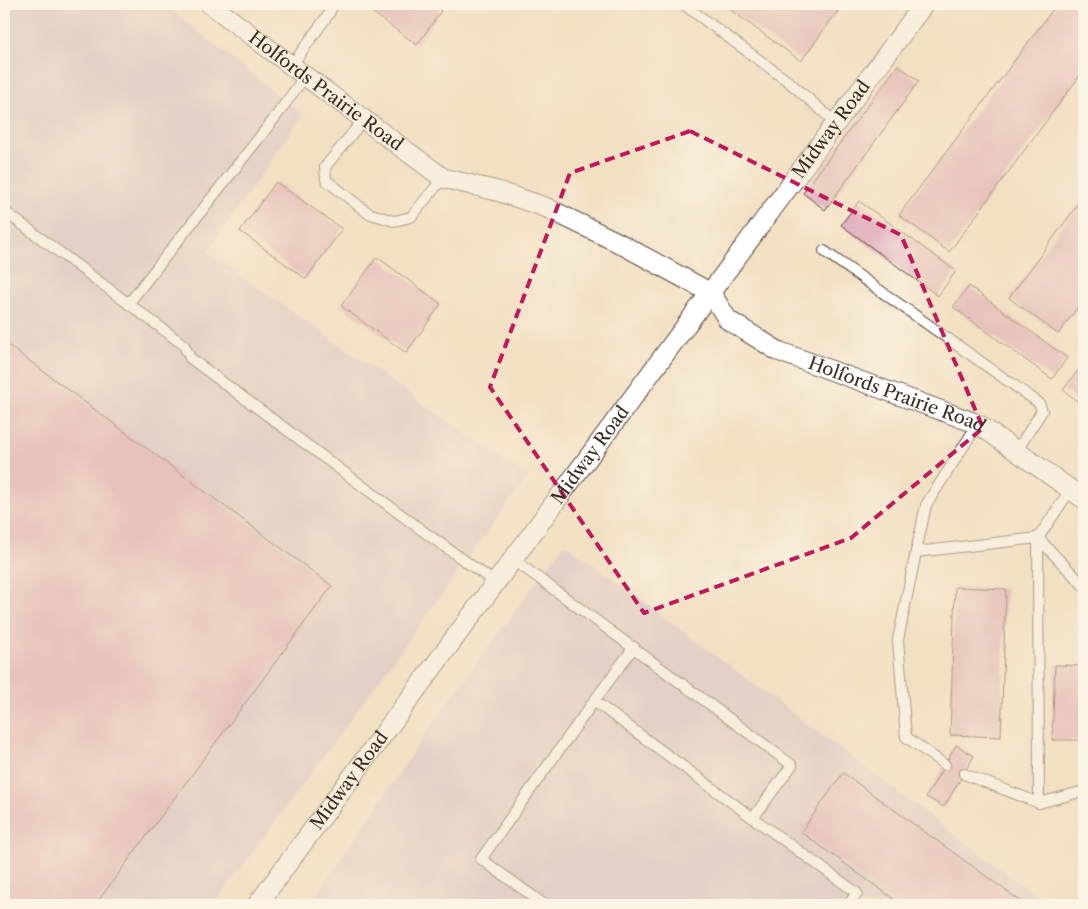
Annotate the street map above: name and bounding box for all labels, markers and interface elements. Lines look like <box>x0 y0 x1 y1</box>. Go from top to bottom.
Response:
street label: Holfords Prairie Road <box>245 26 407 156</box>
street label: Midway Road <box>788 76 875 183</box>
street label: Holfords Prairie Road <box>805 352 990 437</box>
street label: Midway Road <box>547 401 634 508</box>
street label: Midway Road <box>306 727 393 834</box>

